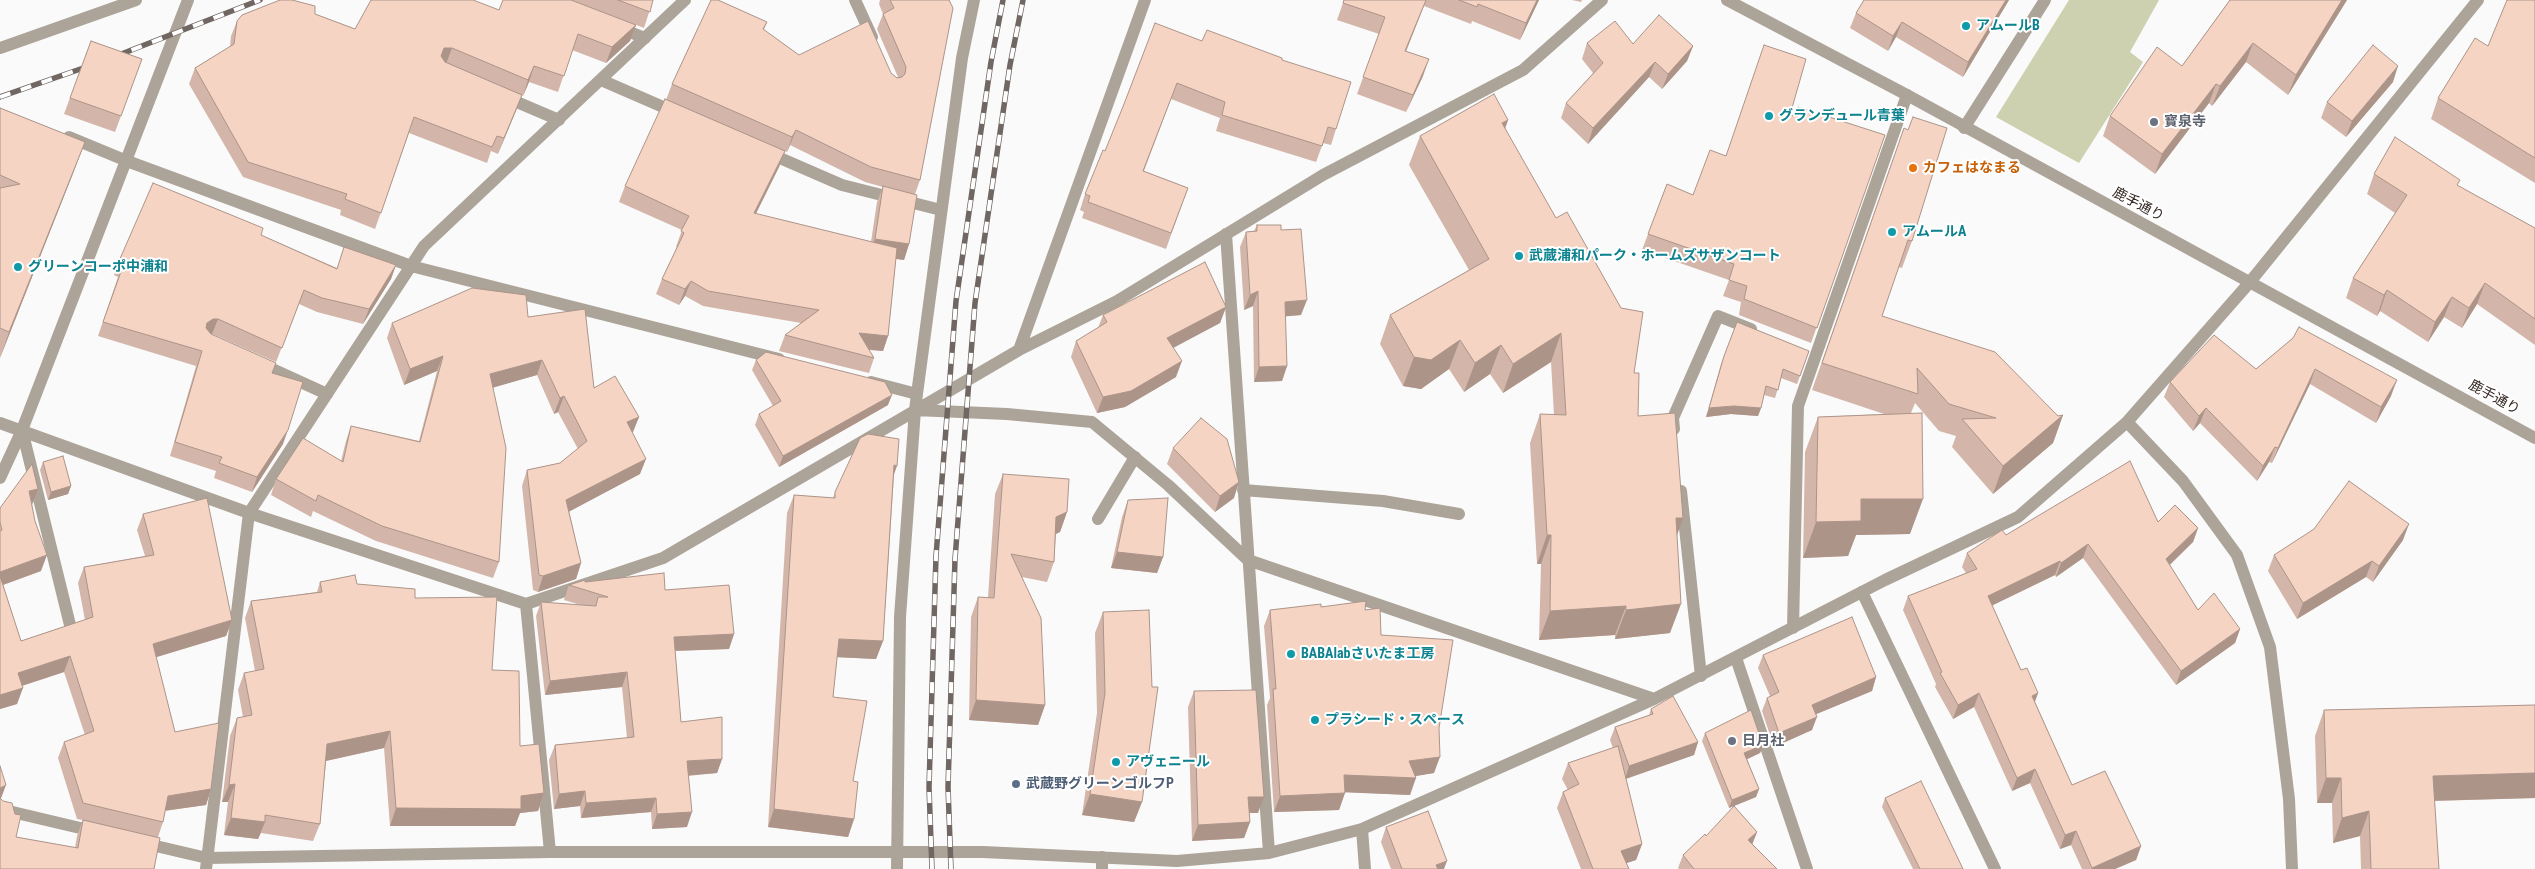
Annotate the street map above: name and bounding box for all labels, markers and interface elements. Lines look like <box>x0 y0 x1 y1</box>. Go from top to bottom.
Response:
place label: アムールB <box>1976 18 2040 34</box>
marker: アムールB <box>1960 20 1972 32</box>
place label: グランデュール青葉 <box>1779 108 1905 124</box>
marker: グランデュール青葉 <box>1763 110 1775 122</box>
place label: 寳泉寺 <box>2164 114 2206 130</box>
marker: 寳泉寺 <box>2148 116 2160 128</box>
place label: カフェはなまる <box>1923 160 2021 176</box>
marker: カフェはなまる <box>1907 162 1919 174</box>
street label: 鹿手通り <box>2109 184 2167 226</box>
place label: アムールA <box>1902 224 1966 240</box>
marker: アムールA <box>1886 226 1898 238</box>
place label: 武蔵浦和パーク・ホームズサザンコート <box>1529 248 1781 264</box>
marker: 武蔵浦和パーク・ホームズサザンコート <box>1513 250 1525 262</box>
place label: グリーンコーポ中浦和 <box>28 259 168 275</box>
marker: グリーンコーポ中浦和 <box>12 261 24 273</box>
street label: 鹿手通り <box>2465 377 2523 419</box>
place label: BABAlabさいたま工房 <box>1301 646 1434 662</box>
marker: BABAlabさいたま工房 <box>1285 648 1297 660</box>
place label: プラシード・スペース <box>1325 712 1465 728</box>
marker: プラシード・スペース <box>1309 714 1321 726</box>
place label: 日月社 <box>1742 733 1784 749</box>
marker: 日月社 <box>1726 735 1738 747</box>
place label: アヴェニール <box>1126 754 1210 770</box>
marker: アヴェニール <box>1110 756 1122 768</box>
place label: 武蔵野グリーンゴルフP <box>1026 776 1174 792</box>
marker: 武蔵野グリーンゴルフP <box>1010 778 1022 790</box>

